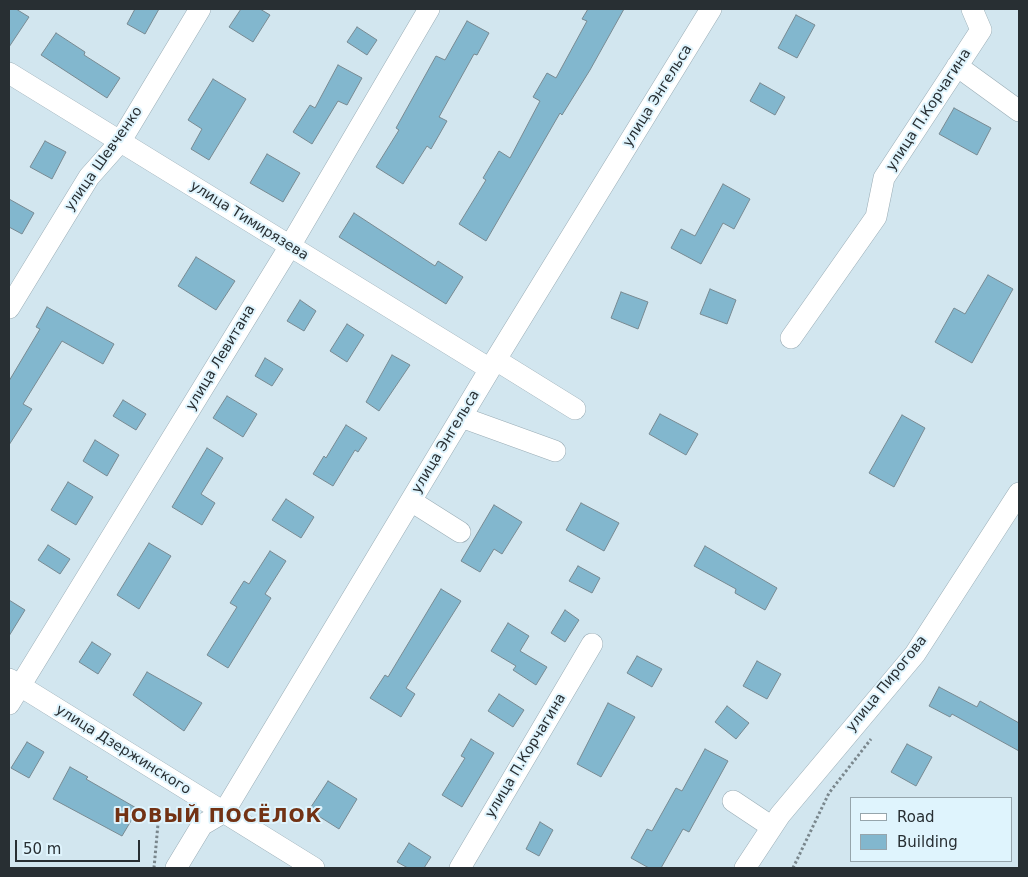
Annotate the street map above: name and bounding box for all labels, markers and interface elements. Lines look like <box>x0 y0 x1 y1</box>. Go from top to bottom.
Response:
street label: улица Энгельса <box>620 42 696 150</box>
street label: улица П.Корчагина <box>883 46 975 174</box>
street label: улица Шевченко <box>62 103 146 215</box>
street label: улица Тимирязева <box>187 178 311 264</box>
street label: улица Левитана <box>183 302 259 414</box>
street label: улица Энгельса <box>409 387 483 497</box>
street label: улица Пирогова <box>843 633 931 735</box>
street label: улица П.Корчагина <box>482 691 570 821</box>
street label: улица Дзержинского <box>52 701 194 799</box>
legend <box>850 797 1013 862</box>
district label: НОВЫЙ ПОСЁЛОК <box>112 806 324 828</box>
text: Road <box>897 808 935 826</box>
scale bar <box>18 830 142 862</box>
text: Building <box>897 833 958 851</box>
text: 50 m <box>23 840 61 858</box>

